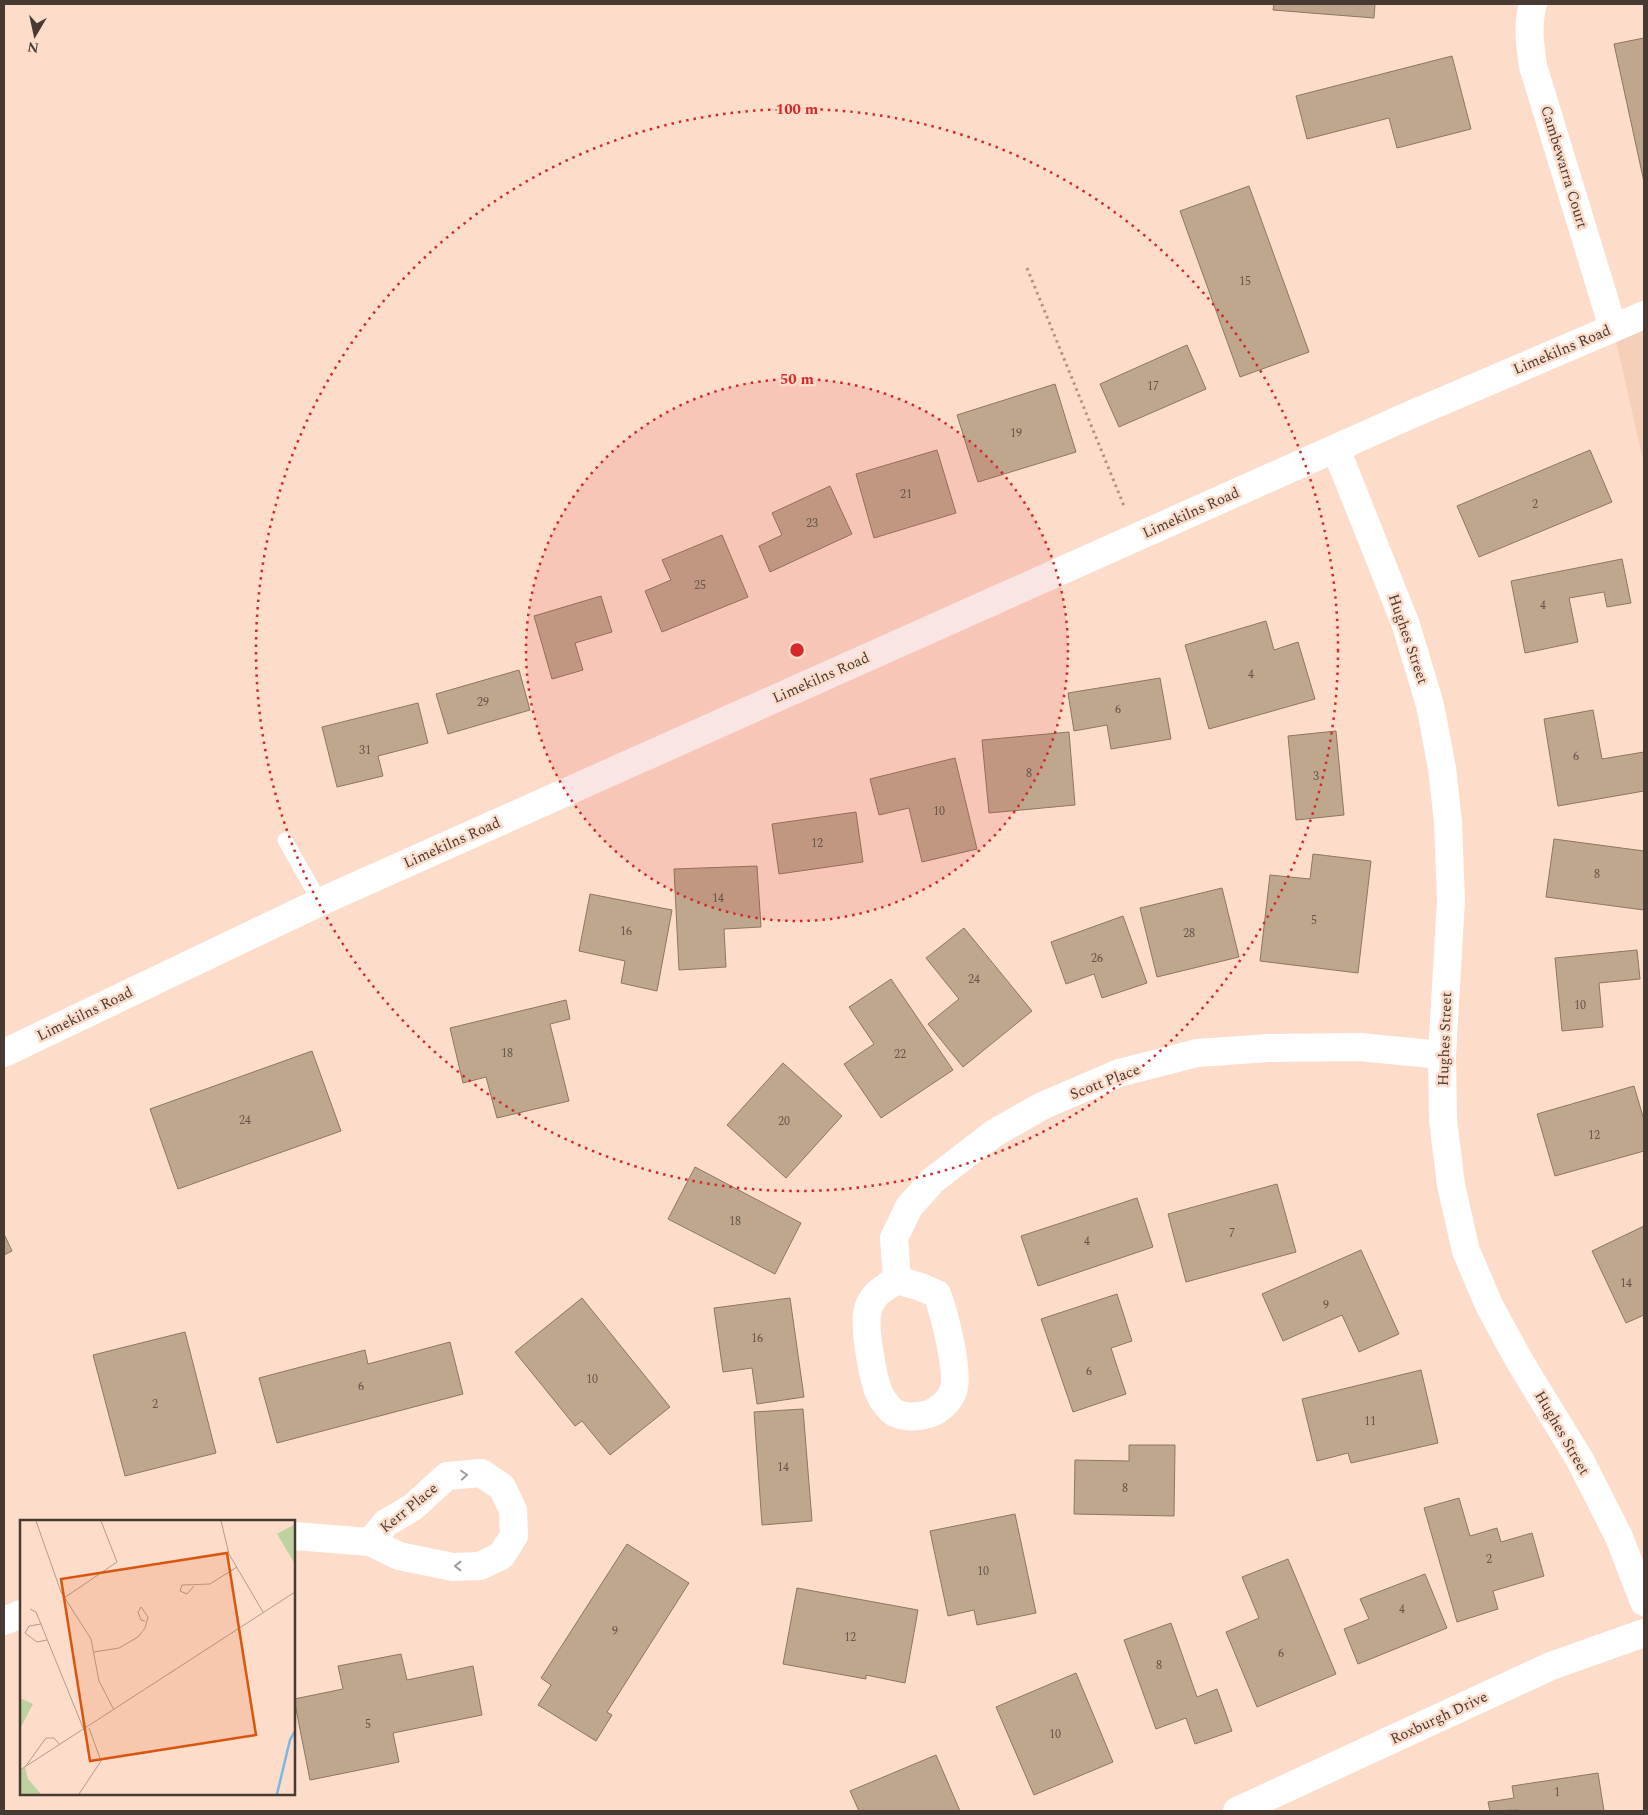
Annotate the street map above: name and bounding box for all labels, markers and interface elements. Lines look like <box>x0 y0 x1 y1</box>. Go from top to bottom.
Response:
north arrow <box>10 10 60 60</box>
text: N <box>26 36 40 59</box>
text: 100 m <box>776 98 819 121</box>
street label: Cambewarra Court <box>1534 103 1594 231</box>
house number: 15 <box>1239 272 1251 291</box>
street label: Limekilns Road <box>1510 319 1614 381</box>
text: 50 m <box>780 368 815 391</box>
house number: 17 <box>1147 377 1159 396</box>
house number: 19 <box>1010 424 1022 443</box>
street label: Limekilns Road <box>1139 481 1243 545</box>
house number: 21 <box>900 485 912 504</box>
house number: 2 <box>1532 495 1538 514</box>
house number: 23 <box>806 514 818 533</box>
house number: 25 <box>694 576 706 595</box>
street label: Hughes Street <box>1382 591 1434 687</box>
house number: 4 <box>1540 596 1546 615</box>
centre of rings <box>788 641 806 659</box>
street label: Limekilns Road <box>769 646 873 710</box>
house number: 4 <box>1248 665 1254 684</box>
house number: 29 <box>477 693 489 712</box>
house number: 6 <box>1115 700 1121 719</box>
house number: 31 <box>359 741 371 760</box>
house number: 6 <box>1573 747 1579 766</box>
house number: 8 <box>1026 764 1032 783</box>
house number: 3 <box>1313 767 1319 786</box>
house number: 10 <box>933 802 945 821</box>
street label: Limekilns Road <box>400 811 504 875</box>
house number: 12 <box>811 834 823 853</box>
house number: 8 <box>1594 865 1600 884</box>
house number: 14 <box>712 889 724 908</box>
house number: 5 <box>1311 911 1317 930</box>
house number: 16 <box>620 922 632 941</box>
house number: 28 <box>1183 924 1195 943</box>
house number: 26 <box>1091 949 1103 968</box>
house number: 24 <box>968 970 980 989</box>
street label: Limekilns Road <box>33 981 137 1047</box>
street label: Hughes Street <box>1432 992 1458 1086</box>
house number: 10 <box>1574 996 1586 1015</box>
house number: 18 <box>501 1044 513 1063</box>
house number: 22 <box>894 1045 906 1064</box>
street label: Scott Place <box>1066 1058 1144 1106</box>
house number: 24 <box>239 1111 251 1130</box>
house number: 20 <box>778 1112 790 1131</box>
house number: 12 <box>1588 1126 1600 1145</box>
house number: 18 <box>729 1212 741 1231</box>
house number: 7 <box>1229 1224 1235 1243</box>
house number: 4 <box>1084 1232 1090 1251</box>
house number: 14 <box>1620 1274 1632 1293</box>
house number: 9 <box>1323 1296 1329 1315</box>
house number: 16 <box>751 1329 763 1348</box>
house number: 6 <box>1086 1362 1092 1381</box>
house number: 10 <box>586 1370 598 1389</box>
house number: 6 <box>358 1377 364 1396</box>
street label: Hughes Street <box>1528 1386 1596 1480</box>
house number: 2 <box>152 1395 158 1414</box>
house number: 11 <box>1364 1412 1376 1431</box>
house number: 14 <box>777 1458 789 1477</box>
one-way arrow <box>460 1470 468 1481</box>
street label: Kerr Place <box>375 1477 443 1539</box>
house number: 8 <box>1122 1479 1128 1498</box>
inset map <box>20 1520 295 1795</box>
house number: 2 <box>1486 1550 1492 1569</box>
one-way arrow <box>454 1561 462 1572</box>
house number: 10 <box>977 1562 989 1581</box>
house number: 4 <box>1399 1600 1405 1619</box>
house number: 9 <box>612 1622 618 1641</box>
house number: 12 <box>844 1628 856 1647</box>
house number: 6 <box>1278 1644 1284 1663</box>
house number: 8 <box>1156 1656 1162 1675</box>
street label: Roxburgh Drive <box>1386 1685 1492 1751</box>
house number: 5 <box>365 1715 371 1734</box>
house number: 10 <box>1049 1725 1061 1744</box>
house number: 1 <box>1554 1783 1560 1802</box>

